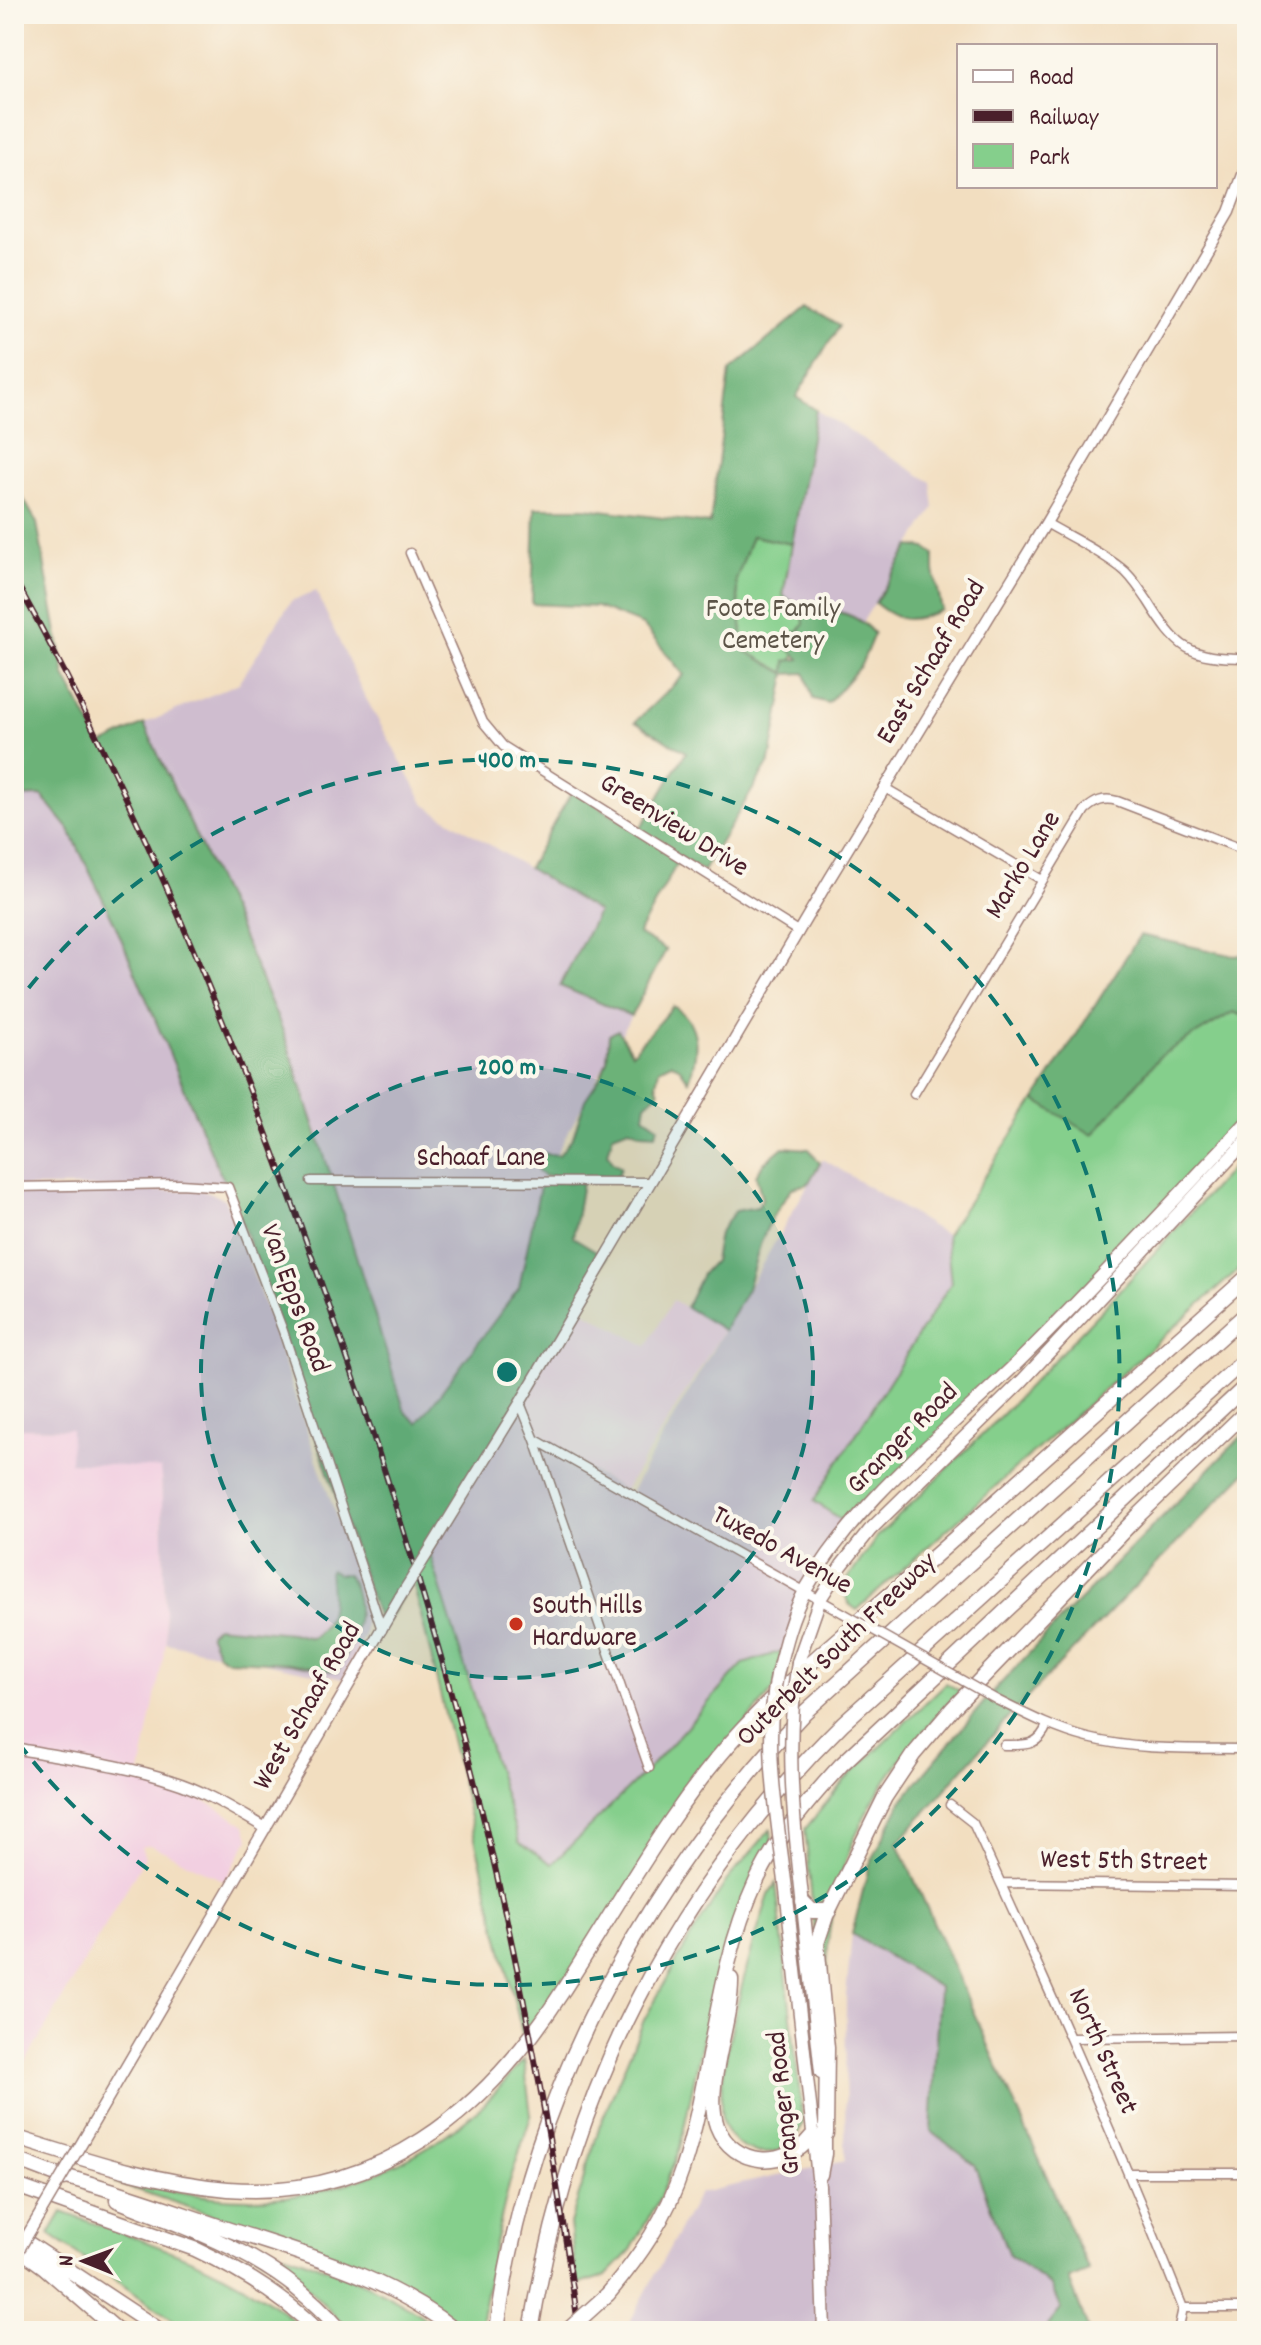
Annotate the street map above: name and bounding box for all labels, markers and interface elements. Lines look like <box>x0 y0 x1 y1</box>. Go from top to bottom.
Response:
legend <box>957 44 1217 188</box>
text: Road <box>1029 62 1074 96</box>
text: Railway <box>1029 102 1100 136</box>
text: Park <box>1029 142 1070 176</box>
street label: East Schaaf Road <box>868 573 998 753</box>
park label: Foote Family Cemetery <box>706 591 841 663</box>
text: 400 m <box>478 745 536 779</box>
street label: Greenview Drive <box>590 765 756 889</box>
street label: Marko Lane <box>977 804 1073 928</box>
text: 200 m <box>478 1052 536 1086</box>
street label: Schaaf Lane <box>417 1140 545 1180</box>
street label: Van Epps Road <box>248 1219 338 1379</box>
centre of rings <box>493 1358 521 1386</box>
street label: Granger Road <box>839 1375 969 1505</box>
street label: Tuxedo Avenue <box>704 1497 858 1607</box>
street label: Outerbelt South Freeway <box>729 1544 948 1758</box>
place label: South Hills Hardware <box>532 1588 643 1660</box>
street label: West Schaaf Road <box>245 1615 373 1799</box>
marker: South Hills Hardware <box>507 1615 525 1633</box>
street label: West 5th Street <box>1040 1842 1208 1884</box>
street label: North Street <box>1055 1983 1147 2121</box>
street label: Granger Road <box>759 2029 813 2177</box>
north arrow <box>44 2221 124 2301</box>
text: N <box>52 2255 83 2266</box>

